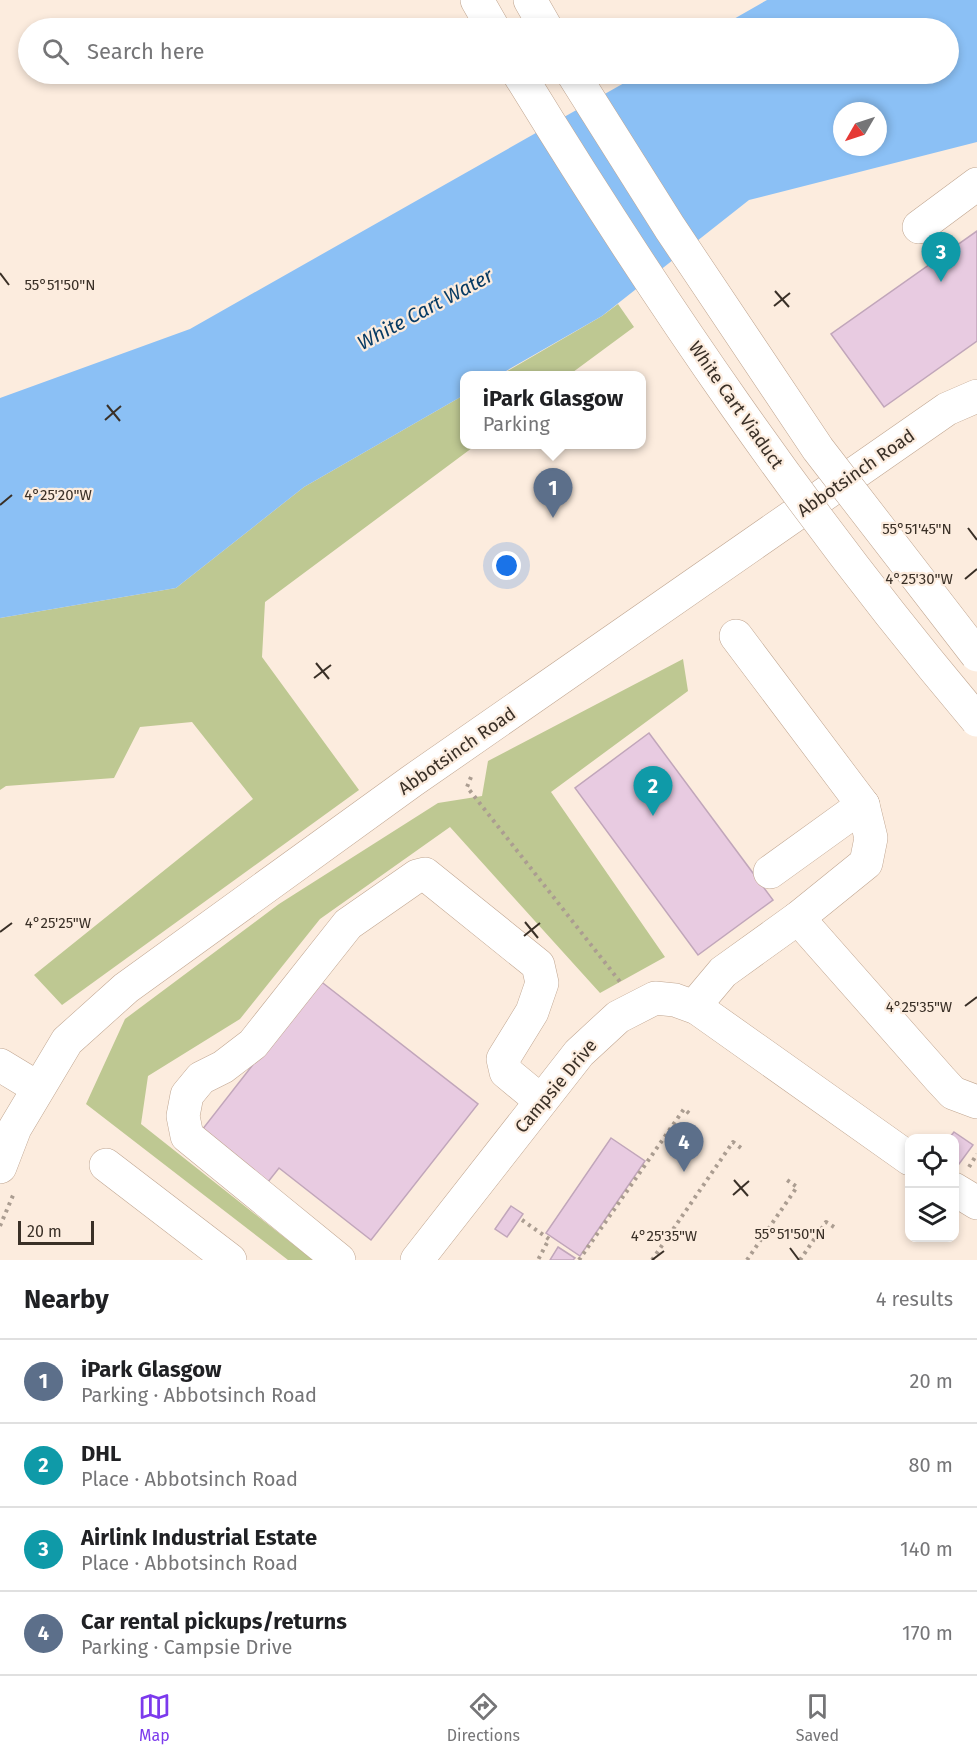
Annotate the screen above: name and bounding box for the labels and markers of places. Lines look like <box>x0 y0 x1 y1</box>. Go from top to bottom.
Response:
pin: 3 <box>922 232 960 282</box>
pin: 1 <box>534 468 572 518</box>
pin: 2 <box>634 766 672 816</box>
pin: 4 <box>664 1122 704 1172</box>

